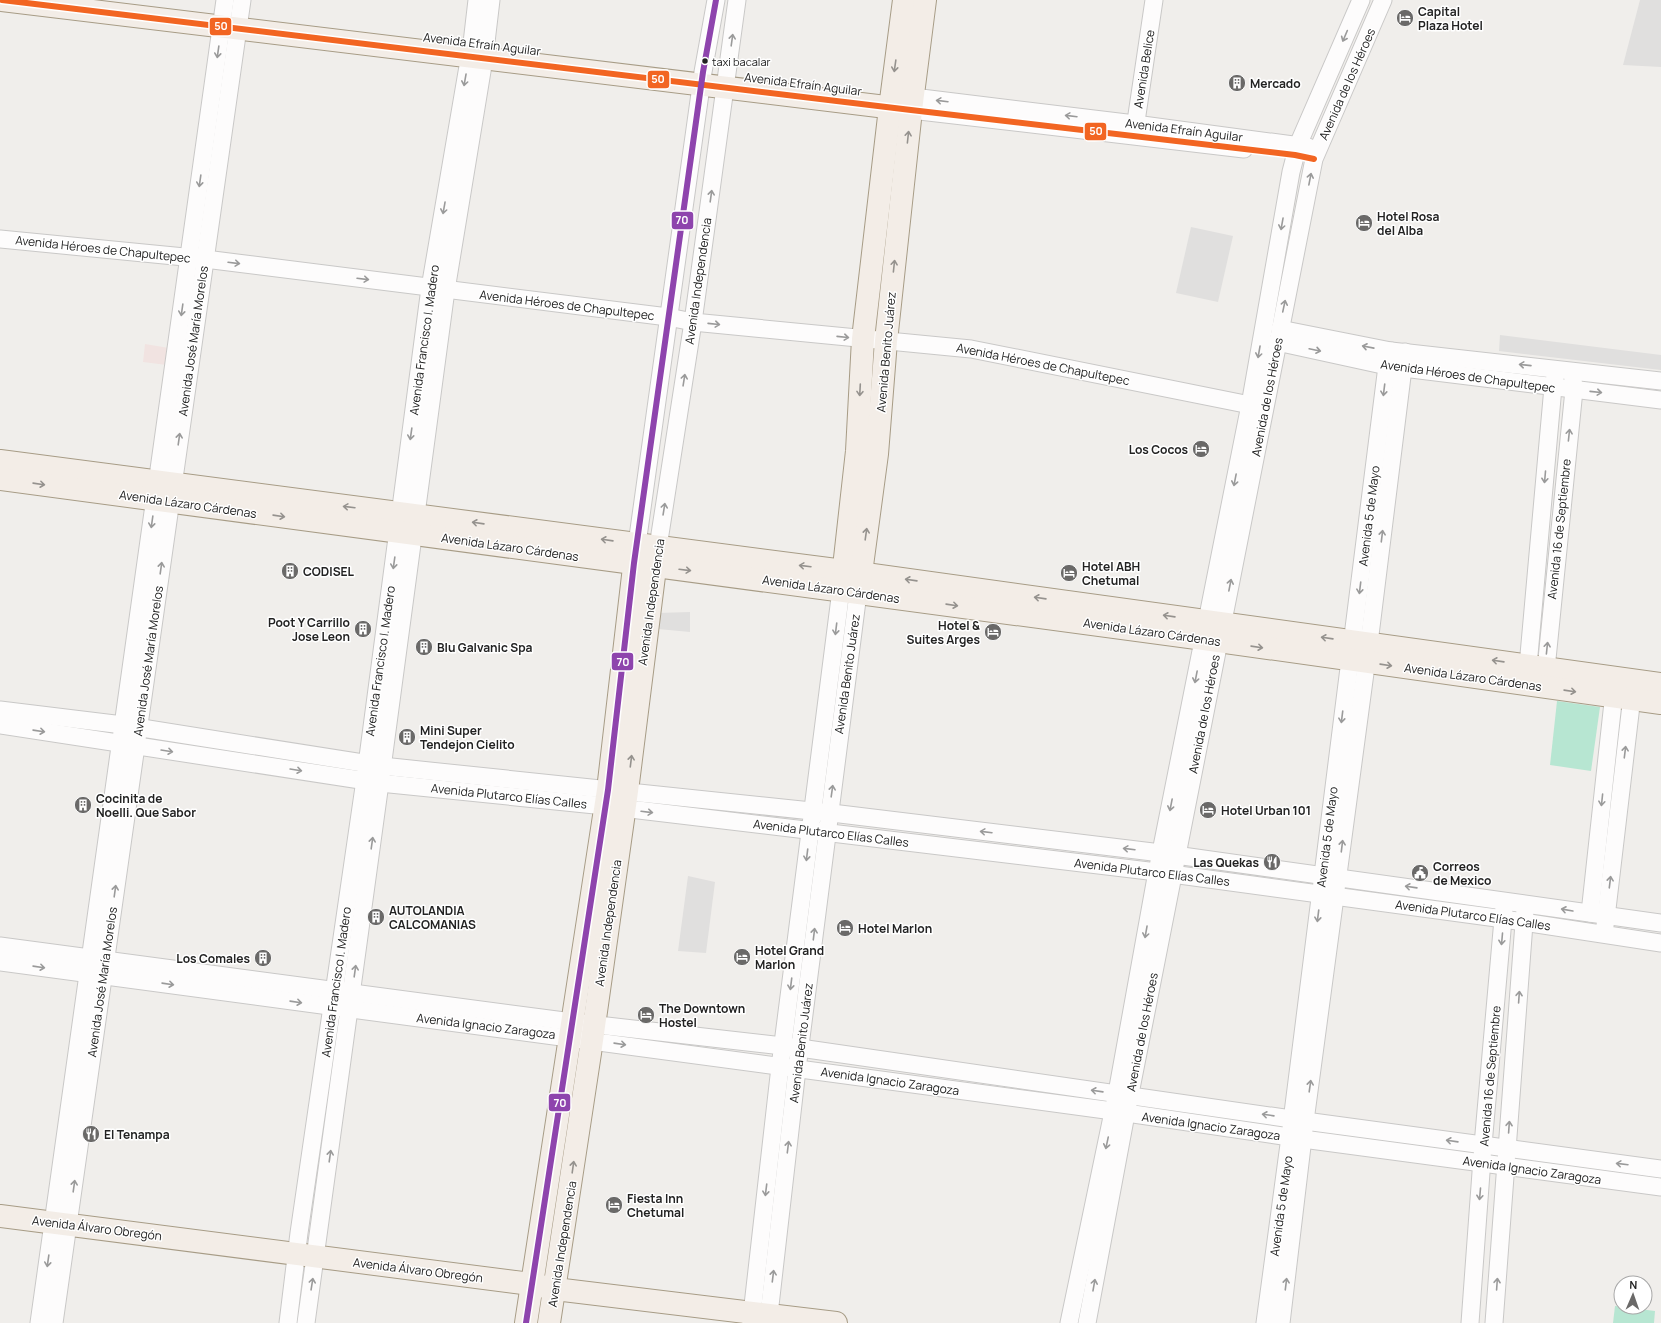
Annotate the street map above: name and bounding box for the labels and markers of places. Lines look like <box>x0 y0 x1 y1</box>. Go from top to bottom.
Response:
place label: Capital Plaza Hotel <box>1418 3 1483 34</box>
hotel icon: Capital Plaza Hotel <box>1395 8 1415 28</box>
place label: taxi bacalar <box>712 54 771 69</box>
marker: taxi bacalar <box>700 56 710 66</box>
building icon: Mercado <box>1227 73 1247 93</box>
place label: Mercado <box>1250 75 1301 92</box>
place label: Hotel Rosa del Alba <box>1377 208 1440 239</box>
hotel icon: Hotel Rosa del Alba <box>1354 213 1374 233</box>
hotel icon: Los Cocos <box>1191 439 1211 459</box>
place label: Los Cocos <box>1129 441 1188 458</box>
place label: Hotel ABH Chetumal <box>1082 558 1140 589</box>
building icon: CODISEL <box>280 561 300 581</box>
place label: CODISEL <box>303 563 355 580</box>
hotel icon: Hotel ABH Chetumal <box>1059 563 1079 583</box>
place label: Poot Y Carrillo Jose Leon <box>268 614 350 645</box>
place label: Hotel & Suites Arges <box>907 617 980 648</box>
building icon: Poot Y Carrillo Jose Leon <box>353 619 373 639</box>
hotel icon: Hotel & Suites Arges <box>983 622 1003 642</box>
building icon: Blu Galvanic Spa <box>414 637 434 657</box>
place label: Blu Galvanic Spa <box>437 639 533 656</box>
place label: Mini Super Tendejon Cielito <box>420 722 515 753</box>
building icon: Mini Super Tendejon Cielito <box>397 727 417 747</box>
place label: Cocinita de Noelli. Que Sabor <box>96 790 196 821</box>
building icon: Cocinita de Noelli. Que Sabor <box>73 795 93 815</box>
hotel icon: Hotel Urban 101 <box>1198 800 1218 820</box>
place label: Hotel Urban 101 <box>1221 802 1311 819</box>
restaurant icon: Las Quekas <box>1262 852 1282 872</box>
place label: Las Quekas <box>1193 854 1259 871</box>
place label: Correos de Mexico <box>1433 858 1491 889</box>
public building icon: Correos de Mexico <box>1410 863 1430 883</box>
place label: AUTOLANDIA CALCOMANIAS <box>389 902 476 933</box>
building icon: AUTOLANDIA CALCOMANIAS <box>366 907 386 927</box>
hotel icon: Hotel Marlon <box>835 918 855 938</box>
place label: Hotel Marlon <box>858 920 932 937</box>
place label: Hotel Grand Marlon <box>755 942 824 973</box>
hotel icon: Hotel Grand Marlon <box>732 947 752 967</box>
building icon: Los Comales <box>253 948 273 968</box>
place label: Los Comales <box>176 950 250 967</box>
place label: The Downtown Hostel <box>659 1000 745 1031</box>
hotel icon: The Downtown Hostel <box>636 1005 656 1025</box>
restaurant icon: El Tenampa <box>81 1124 101 1144</box>
place label: El Tenampa <box>104 1126 170 1143</box>
place label: Fiesta Inn Chetumal <box>627 1190 684 1221</box>
hotel icon: Fiesta Inn Chetumal <box>604 1195 624 1215</box>

